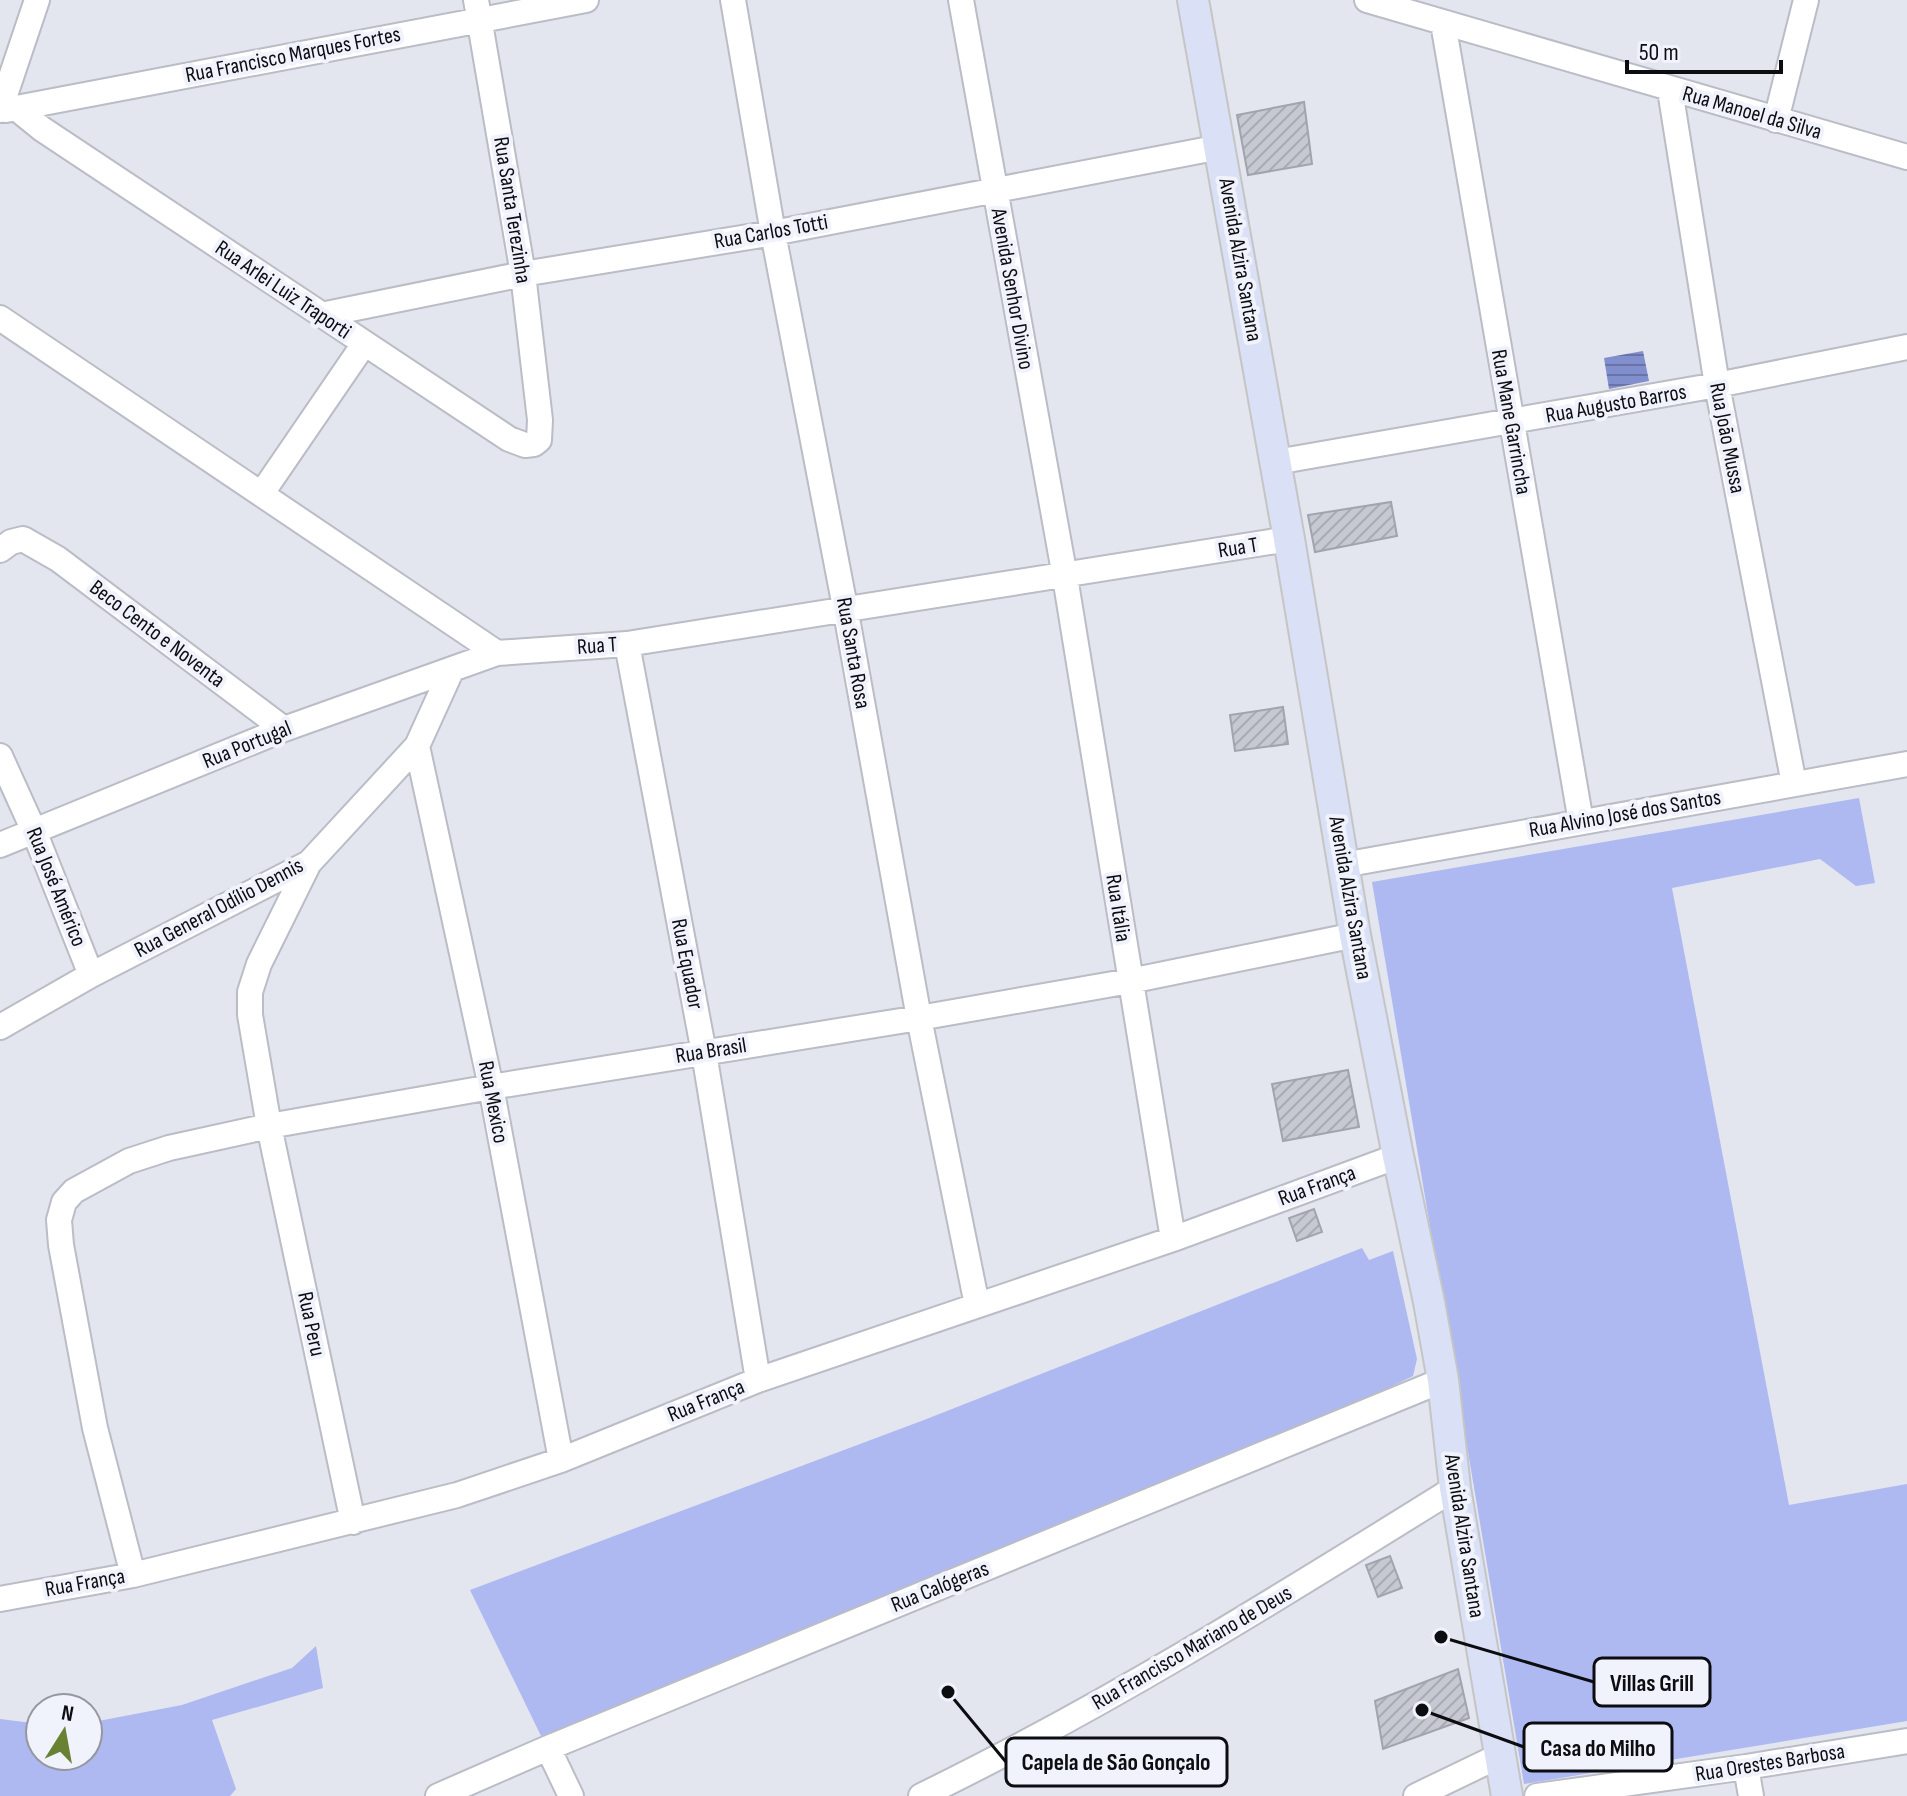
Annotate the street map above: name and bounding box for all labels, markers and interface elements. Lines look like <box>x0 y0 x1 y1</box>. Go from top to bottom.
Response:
street label: Rua Francisco Marques Fortes <box>183 21 403 89</box>
scale bar <box>1627 24 1781 74</box>
text: 50 m <box>1639 38 1679 67</box>
street label: Rua Manoel da Silva <box>1679 80 1825 146</box>
street label: Rua Santa Terezinha <box>487 135 537 285</box>
street label: Avenida Alzira Santana <box>1212 175 1268 344</box>
street label: Avenida Senhor Divino <box>984 205 1039 372</box>
street label: Rua Carlos Totti <box>712 209 830 255</box>
street label: Rua Arlei Luiz Traporti <box>210 235 356 345</box>
street label: Rua Mane Garrincha <box>1485 347 1537 497</box>
street label: Rua Augusto Barros <box>1543 378 1689 430</box>
street label: Rua João Mussa <box>1703 380 1751 496</box>
street label: Rua T <box>1216 532 1260 564</box>
street label: Beco Cento e Noventa <box>84 574 230 694</box>
street label: Rua Santa Rosa <box>830 595 876 711</box>
street label: Rua T <box>576 631 618 661</box>
street label: Rua Portugal <box>199 715 295 775</box>
street label: Rua Alvino José dos Santos <box>1527 784 1723 844</box>
street label: Avenida Alzira Santana <box>1322 813 1378 982</box>
street label: Rua José Américo <box>20 823 92 951</box>
street label: Rua General Odílio Dennis <box>130 852 308 964</box>
street label: Rua Itália <box>1099 872 1137 944</box>
street label: Rua Equador <box>665 916 709 1012</box>
street label: Rua Brasil <box>674 1032 748 1070</box>
street label: Rua Mexico <box>472 1059 514 1145</box>
street label: Rua França <box>1275 1160 1359 1212</box>
street label: Rua Peru <box>291 1289 331 1359</box>
street label: Rua França <box>664 1373 748 1429</box>
street label: Avenida Alzira Santana <box>1438 1451 1490 1620</box>
street label: Rua Calógeras <box>887 1555 993 1619</box>
street label: Rua França <box>43 1563 127 1603</box>
street label: Rua Francisco Mariano de Deus <box>1087 1580 1297 1716</box>
callout: Villas Grill <box>1594 1658 1710 1706</box>
text: Villas Grill <box>1610 1669 1694 1698</box>
north arrow <box>24 1692 104 1772</box>
text: N <box>59 1699 76 1728</box>
callout: Casa do Milho <box>1524 1723 1672 1771</box>
text: Casa do Milho <box>1540 1734 1656 1763</box>
callout: Capela de São Gonçalo <box>1006 1738 1227 1786</box>
street label: Rua Orestes Barbosa <box>1693 1738 1847 1788</box>
text: Capela de São Gonçalo <box>1021 1748 1211 1777</box>

